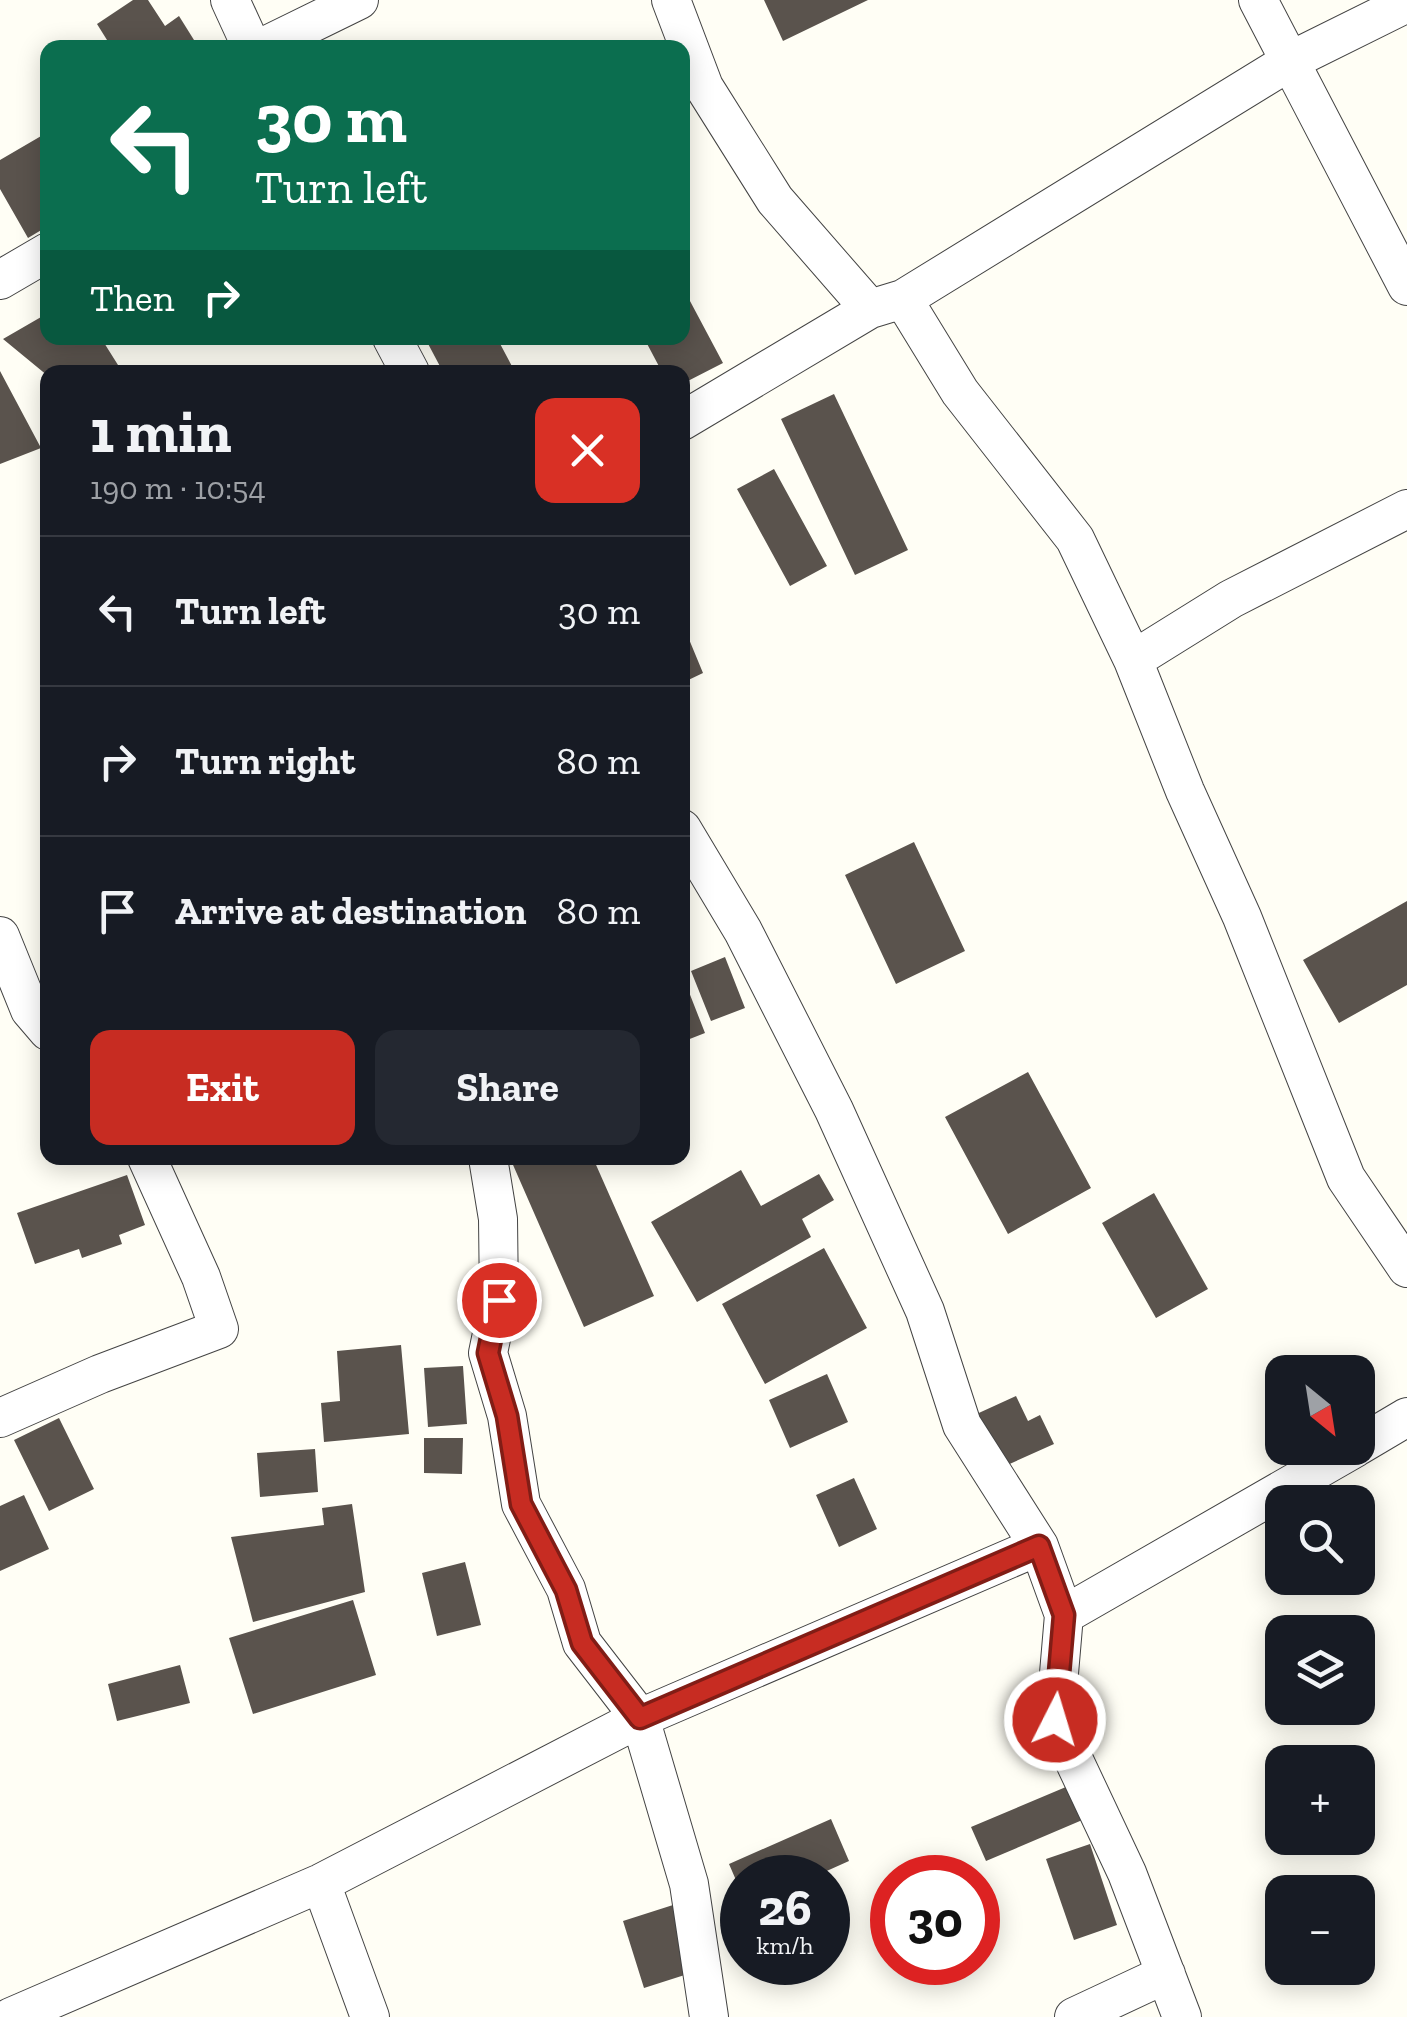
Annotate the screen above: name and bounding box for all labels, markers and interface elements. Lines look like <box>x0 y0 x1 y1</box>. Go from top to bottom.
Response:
text: 30 m <box>255 76 407 160</box>
icon: left <box>90 80 220 210</box>
text: Turn left <box>255 161 427 215</box>
icon: right <box>194 270 249 325</box>
text: Then <box>90 275 174 321</box>
text: 1 min <box>90 395 232 467</box>
button: close <box>535 398 640 503</box>
text: 190 m · 10:54 <box>90 469 266 507</box>
icon: left <box>90 584 145 639</box>
text: Turn left <box>175 588 326 634</box>
text: 30 m <box>558 588 640 634</box>
icon: right <box>90 734 145 789</box>
text: Turn right <box>175 738 355 784</box>
text: 80 m <box>556 738 640 784</box>
icon: arrive <box>90 884 145 939</box>
text: Arrive at destination <box>175 888 526 934</box>
text: 80 m <box>556 888 640 934</box>
button: Exit <box>90 1030 355 1145</box>
button: Share <box>375 1030 640 1145</box>
pin <box>457 1258 542 1343</box>
icon: arrive <box>472 1273 527 1328</box>
north arrow <box>1265 1355 1375 1465</box>
map controls <box>1265 1355 1375 1985</box>
button: search <box>1265 1485 1375 1595</box>
button: layers <box>1265 1615 1375 1725</box>
position arrow <box>1003 1668 1107 1772</box>
button: + <box>1265 1745 1375 1855</box>
speed limit sign: 30 <box>870 1855 1000 1985</box>
button: − <box>1265 1875 1375 1985</box>
text: 26 <box>758 1878 812 1938</box>
text: km/h <box>756 1930 814 1960</box>

